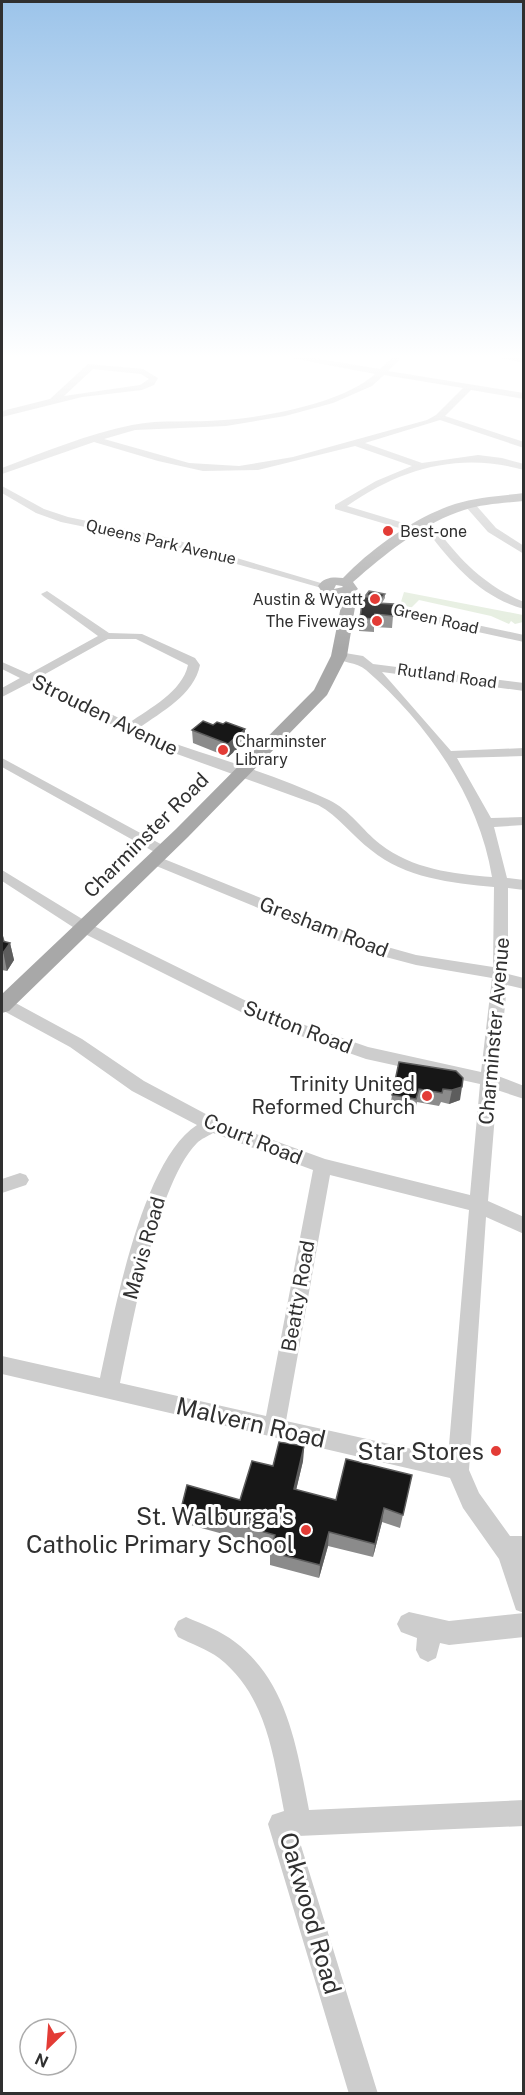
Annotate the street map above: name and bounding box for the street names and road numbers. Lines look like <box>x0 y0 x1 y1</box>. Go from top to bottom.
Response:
street label: Queens Park Avenue <box>84 515 238 569</box>
street label: Green Road <box>391 600 481 638</box>
street label: Rutland Road <box>396 660 498 692</box>
street label: Strouden Avenue <box>28 669 182 761</box>
street label: Charminster Road <box>79 768 213 902</box>
street label: Gresham Road <box>256 891 392 963</box>
street label: Charminster Avenue <box>474 936 514 1126</box>
street label: Sutton Road <box>240 995 356 1059</box>
street label: Court Road <box>200 1108 306 1170</box>
street label: Mavis Road <box>118 1194 170 1302</box>
street label: Beatty Road <box>276 1238 320 1354</box>
street label: Malvern Road <box>174 1391 328 1453</box>
street label: Oakwood Road <box>275 1829 347 1997</box>

